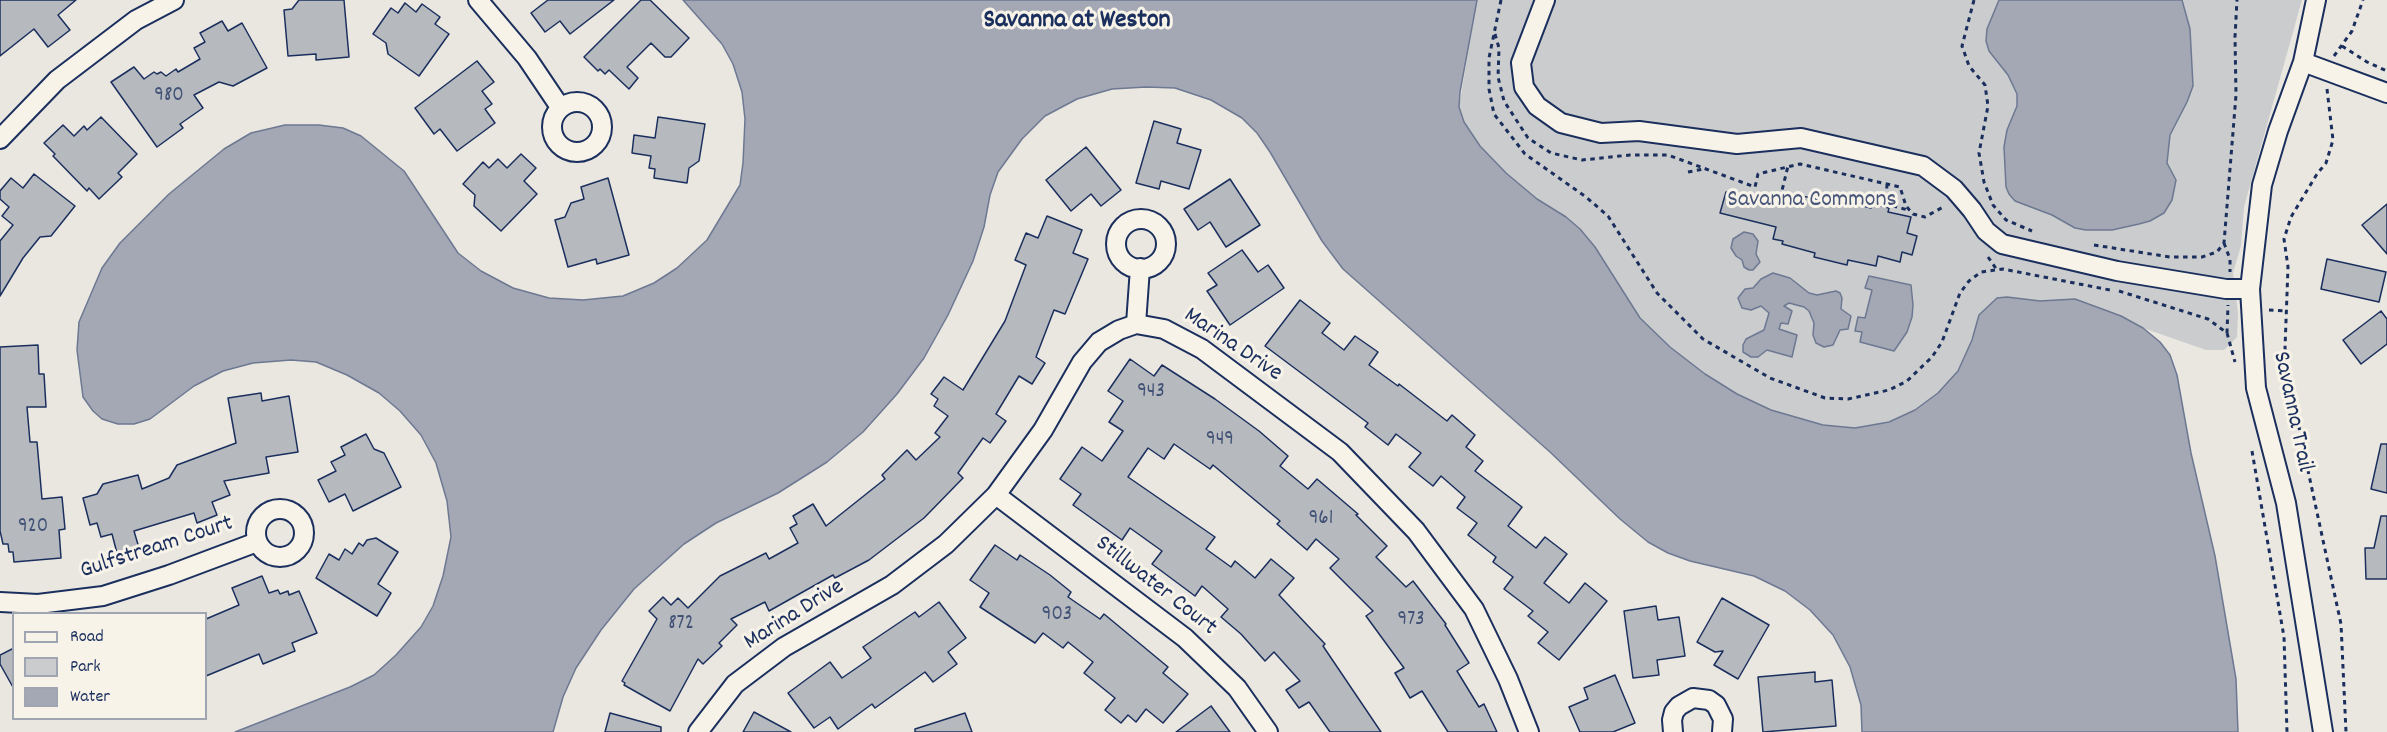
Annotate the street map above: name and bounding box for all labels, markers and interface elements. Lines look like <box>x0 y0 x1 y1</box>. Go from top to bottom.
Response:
district label: Savanna at Weston <box>983 6 1171 38</box>
house number: 980 <box>154 84 184 110</box>
park label: Savanna Commons <box>1727 188 1897 216</box>
street label: Marina Drive <box>1177 303 1287 389</box>
street label: Savanna Trail <box>2264 349 2318 475</box>
house number: 943 <box>1137 380 1165 406</box>
house number: 949 <box>1206 428 1234 454</box>
house number: 961 <box>1309 507 1333 533</box>
street label: Gulfstream Court <box>77 511 237 587</box>
house number: 920 <box>18 515 48 541</box>
street label: Stillwater Court <box>1088 531 1222 643</box>
street label: Marina Drive <box>740 574 850 658</box>
house number: 903 <box>1042 603 1072 629</box>
house number: 973 <box>1398 608 1424 634</box>
legend <box>12 612 207 720</box>
house number: 872 <box>668 612 694 638</box>
text: Road <box>70 625 104 650</box>
text: Park <box>70 655 101 680</box>
text: Water <box>70 685 110 710</box>

